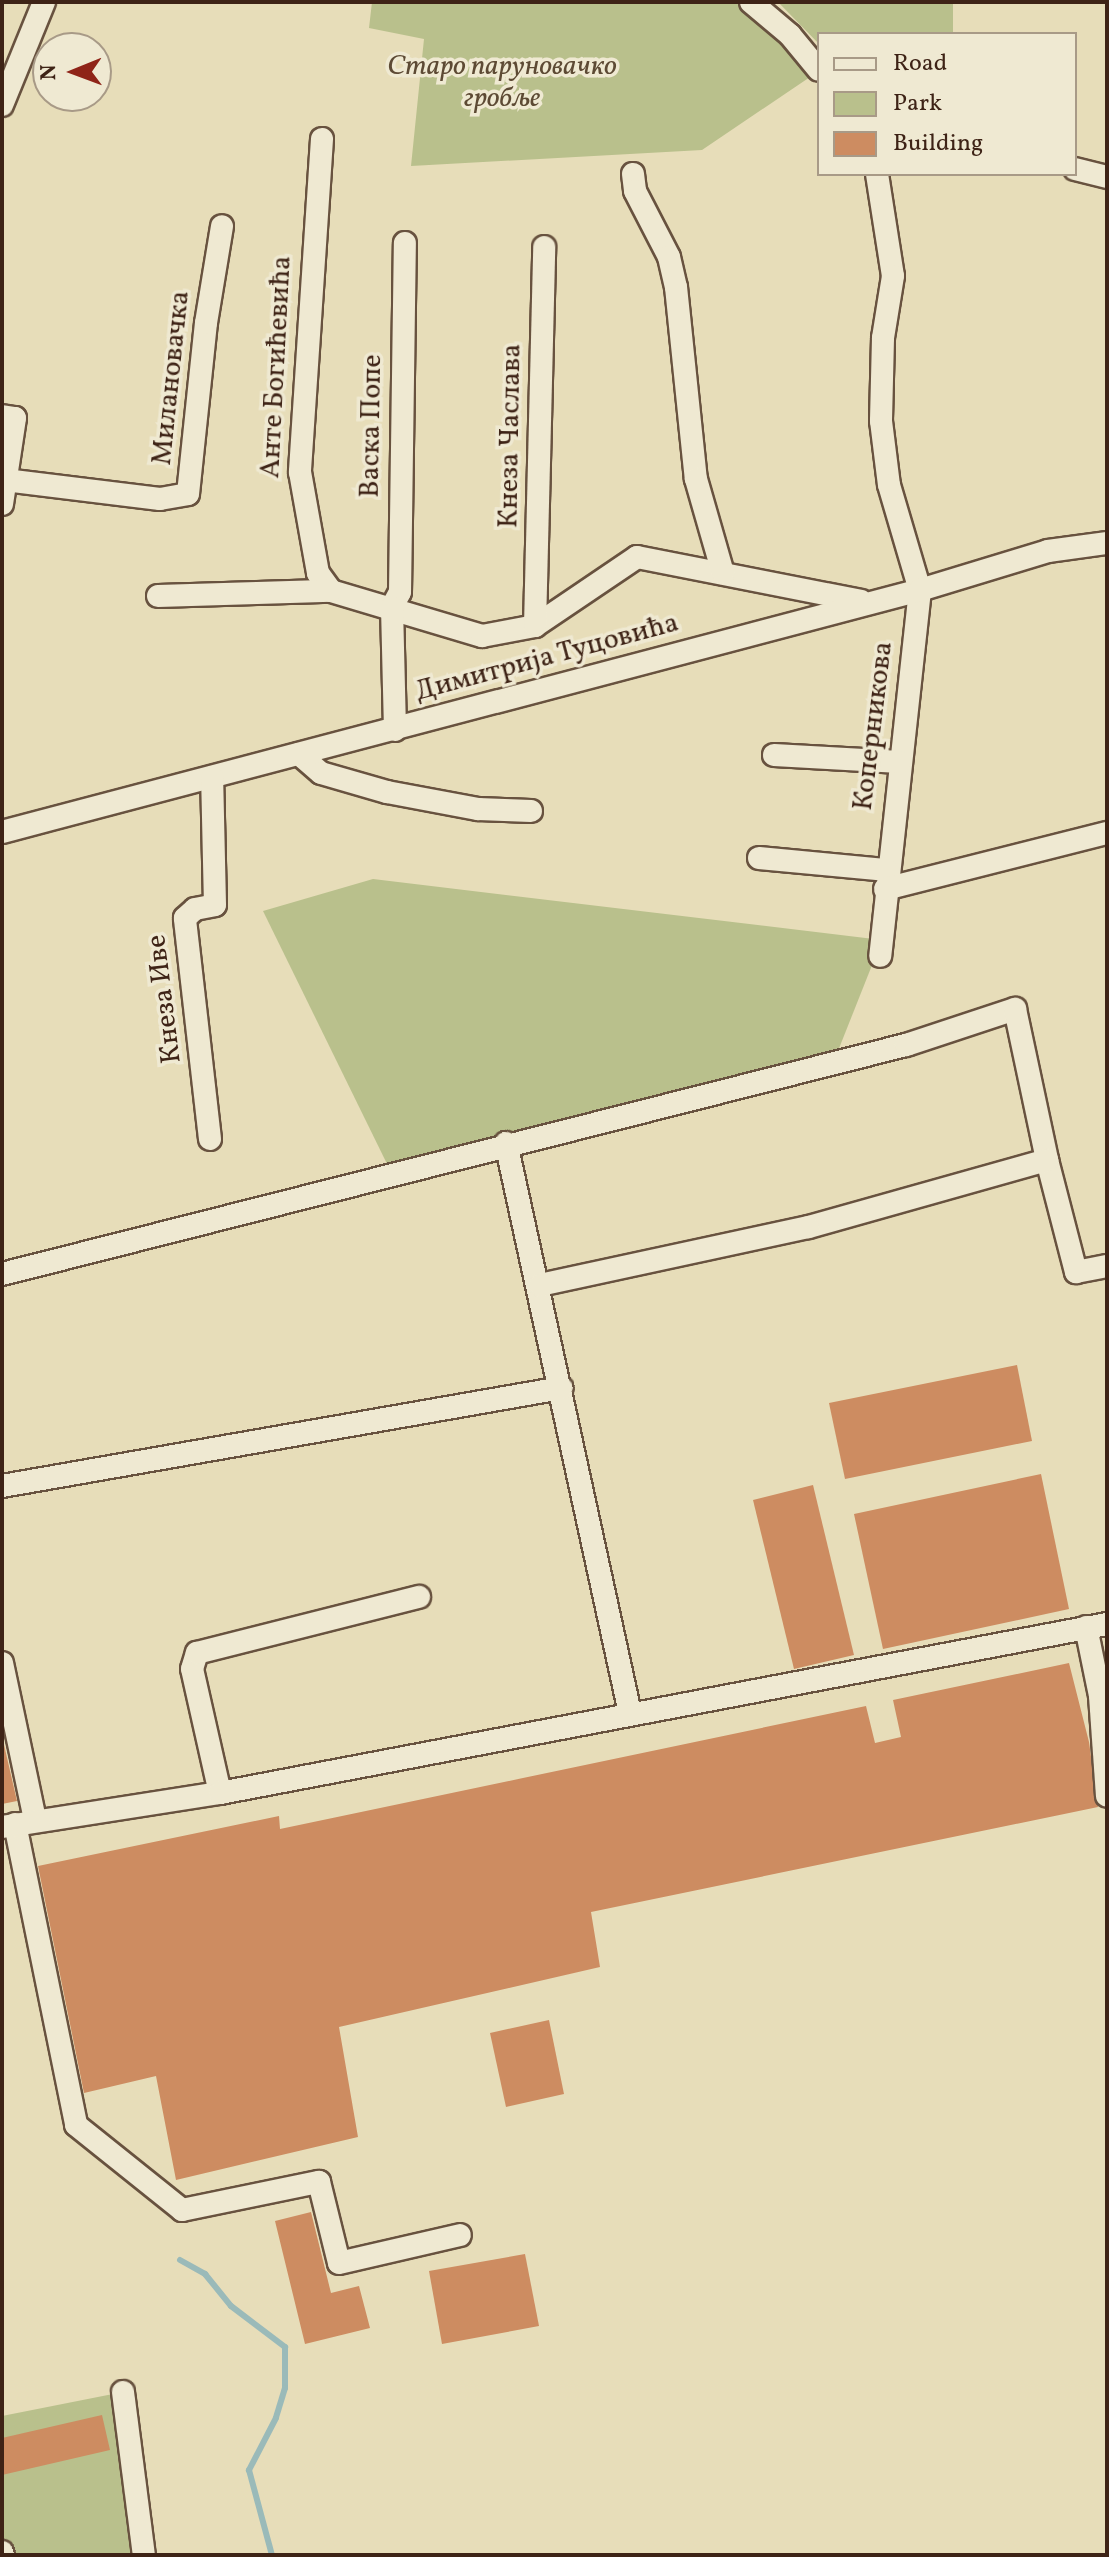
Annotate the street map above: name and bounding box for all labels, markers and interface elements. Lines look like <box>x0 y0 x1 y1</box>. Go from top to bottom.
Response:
north arrow <box>32 32 112 112</box>
legend <box>817 32 1077 176</box>
text: Road <box>893 47 947 81</box>
park label: Старо паруновачко гробље <box>387 50 617 116</box>
text: N <box>34 64 65 81</box>
text: Park <box>893 87 942 121</box>
text: Building <box>893 127 983 161</box>
street label: Анте Богићевића <box>254 255 300 479</box>
street label: Милановачка <box>146 289 198 467</box>
street label: Кнеза Часлава <box>493 344 529 528</box>
street label: Васка Попе <box>354 354 390 498</box>
street label: Димитрија Туцовића <box>411 607 683 709</box>
street label: Коперникова <box>847 640 901 812</box>
street label: Кнеза Иве <box>140 933 190 1065</box>

